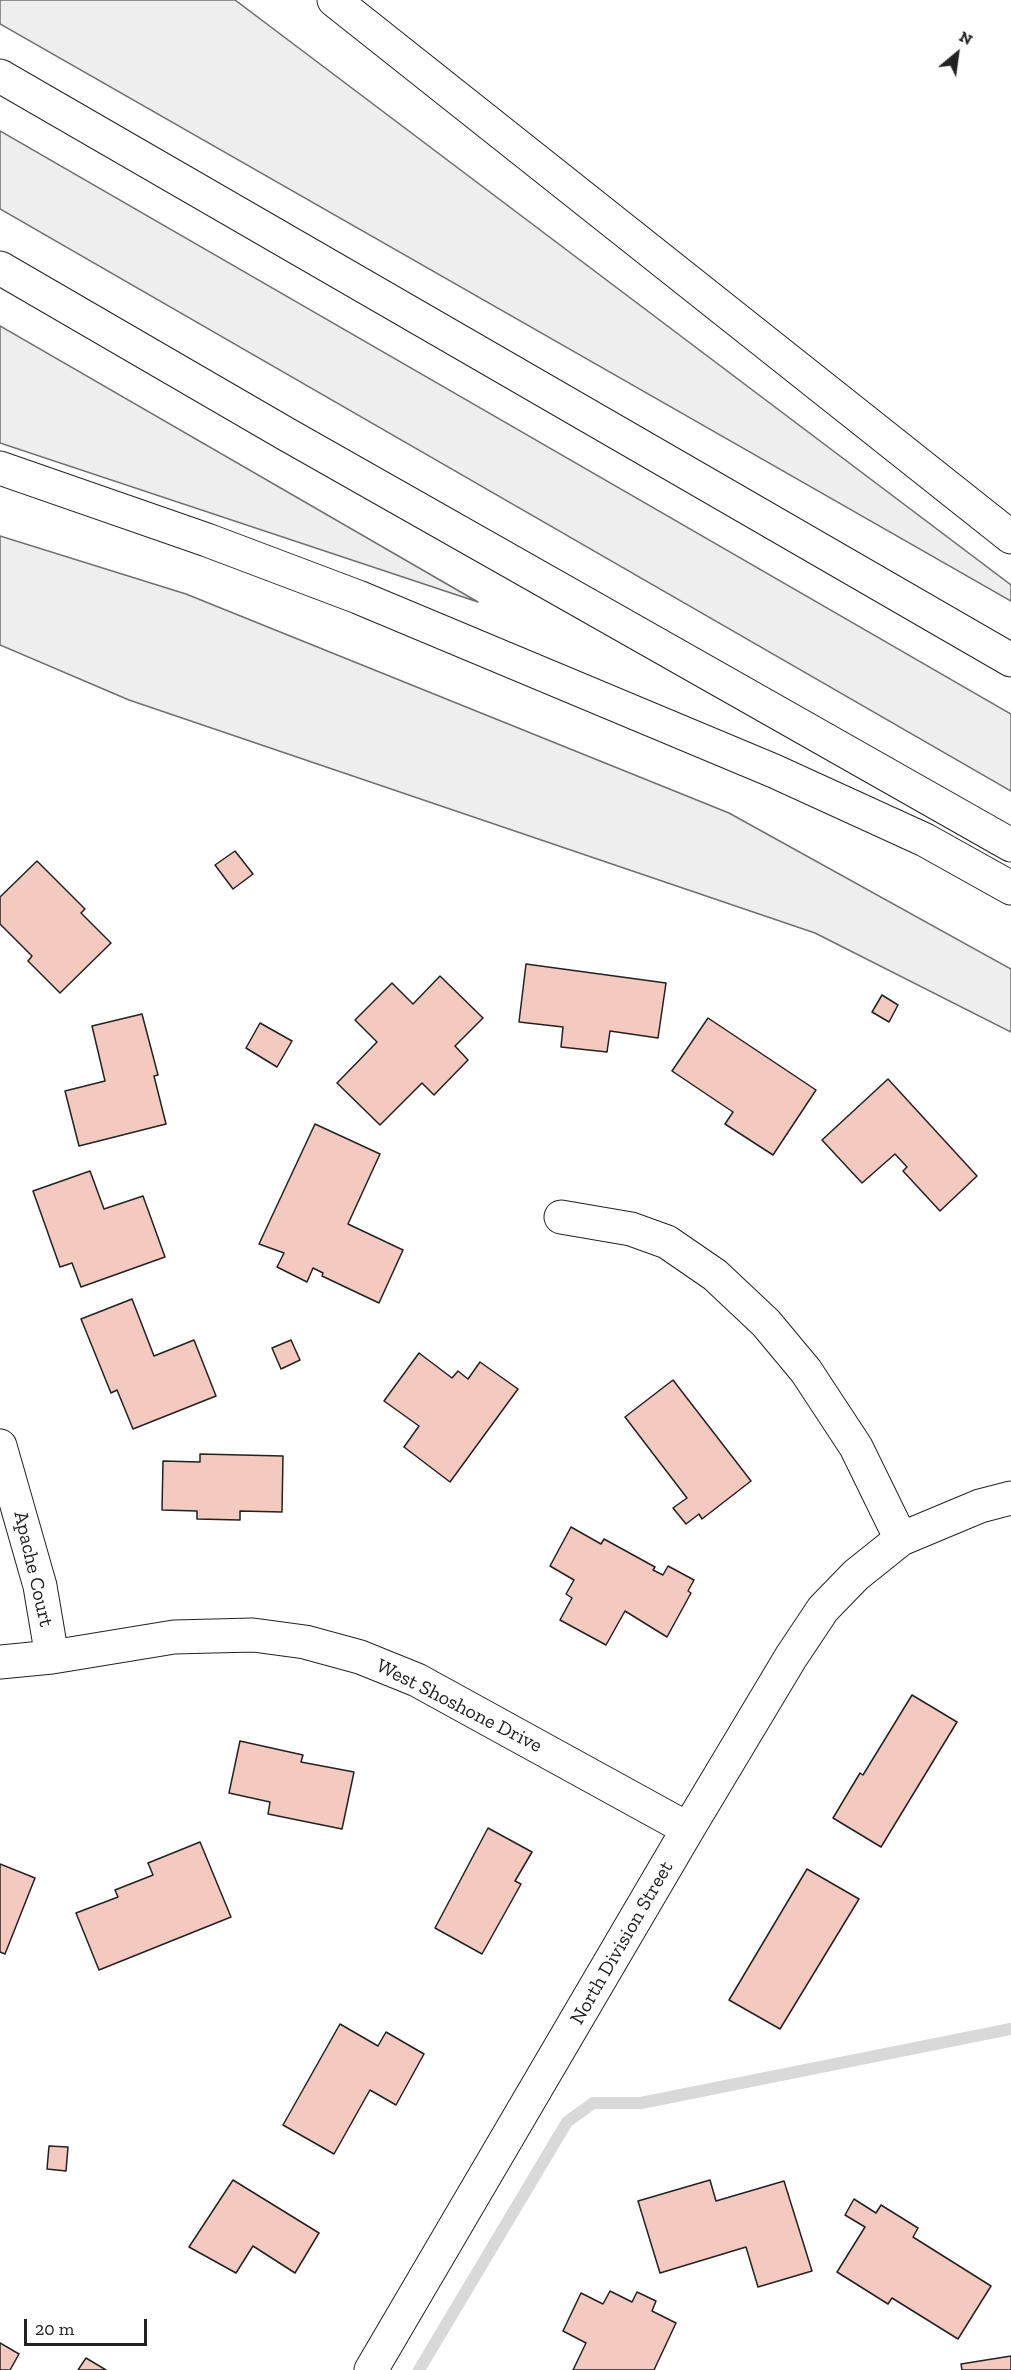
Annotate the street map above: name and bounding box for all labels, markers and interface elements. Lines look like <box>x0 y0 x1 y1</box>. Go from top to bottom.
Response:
north arrow <box>927 24 987 84</box>
text: N <box>956 27 976 49</box>
street label: Apache Court <box>8 1509 58 1629</box>
street label: West Shoshone Drive <box>372 1654 546 1758</box>
street label: North Division Street <box>565 1857 679 2029</box>
scale bar <box>27 2307 150 2345</box>
text: 20 m <box>35 2318 74 2340</box>

